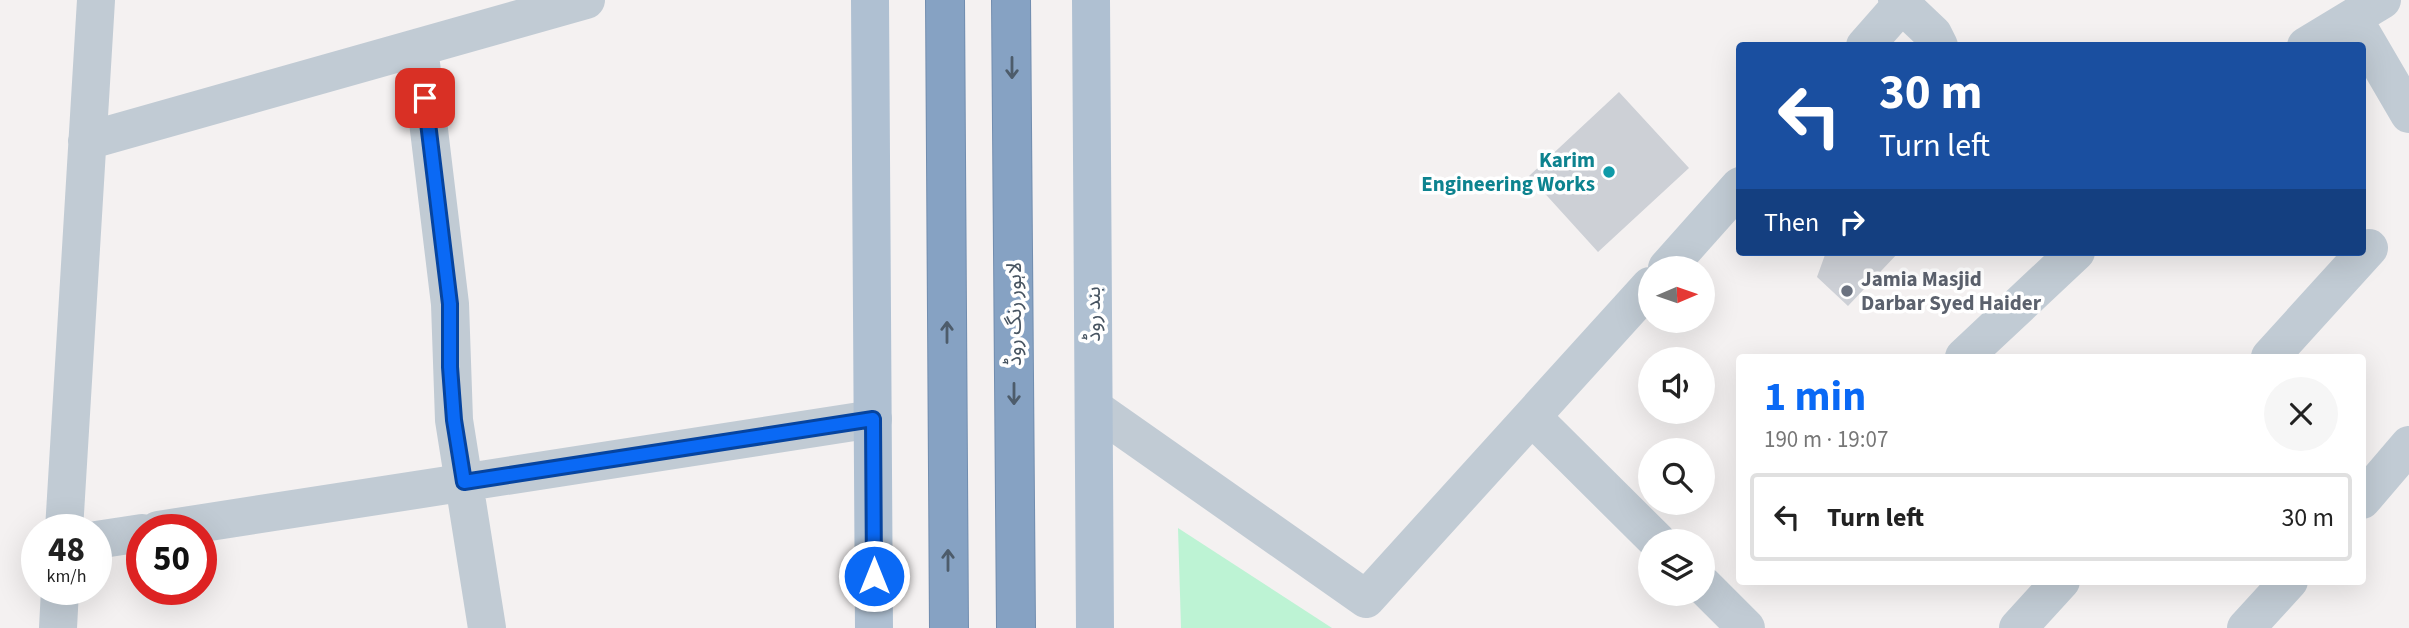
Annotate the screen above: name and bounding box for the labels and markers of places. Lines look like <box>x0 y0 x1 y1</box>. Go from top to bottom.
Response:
pin <box>395 68 455 128</box>
place label: Karim Engineering Works <box>1421 145 1595 199</box>
marker: Karim Engineering Works <box>1601 164 1617 180</box>
place label: Jamia Masjid Darbar Syed Haider <box>1861 264 2042 318</box>
marker: Jamia Masjid Darbar Syed Haider <box>1839 283 1855 299</box>

